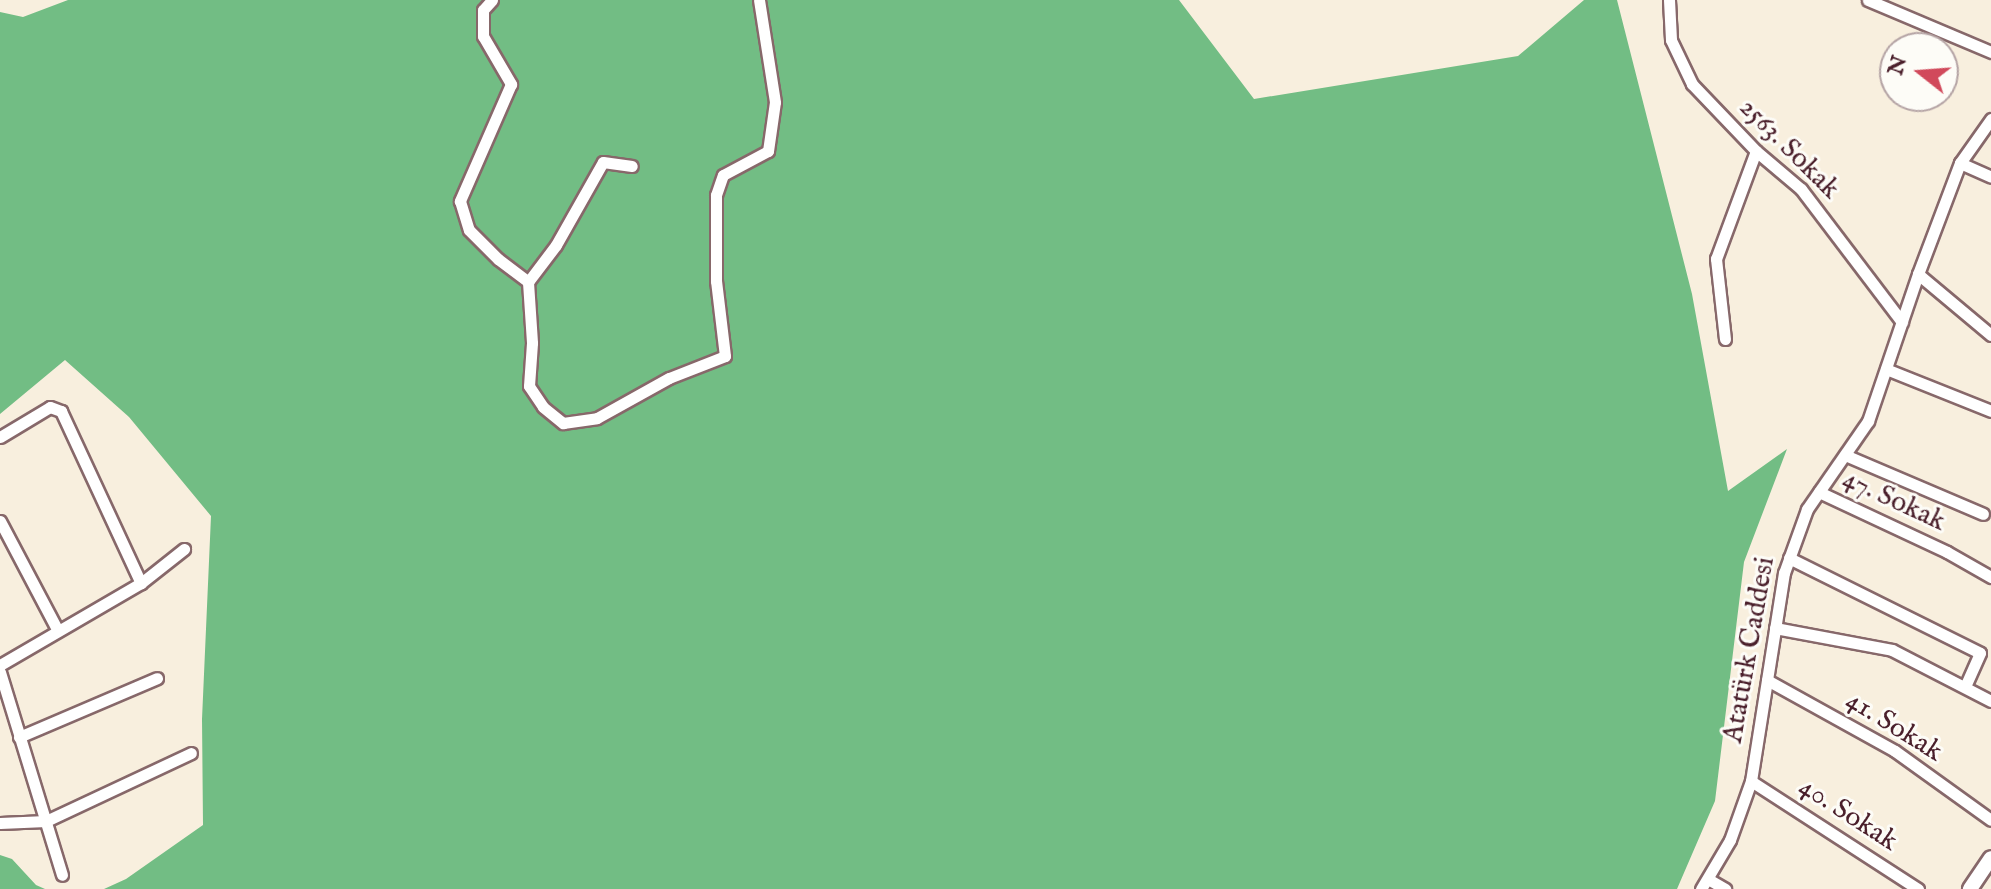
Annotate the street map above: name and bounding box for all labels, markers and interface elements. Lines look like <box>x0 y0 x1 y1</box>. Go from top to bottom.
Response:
north arrow <box>1879 32 1959 112</box>
text: N <box>1882 52 1914 79</box>
street label: 2563. Sokak <box>1732 92 1846 206</box>
street label: 47. Sokak <box>1837 463 1951 539</box>
street label: Atatürk Caddesi <box>1717 554 1783 746</box>
street label: 41. Sokak <box>1839 684 1949 770</box>
street label: 40. Sokak <box>1792 771 1904 859</box>

